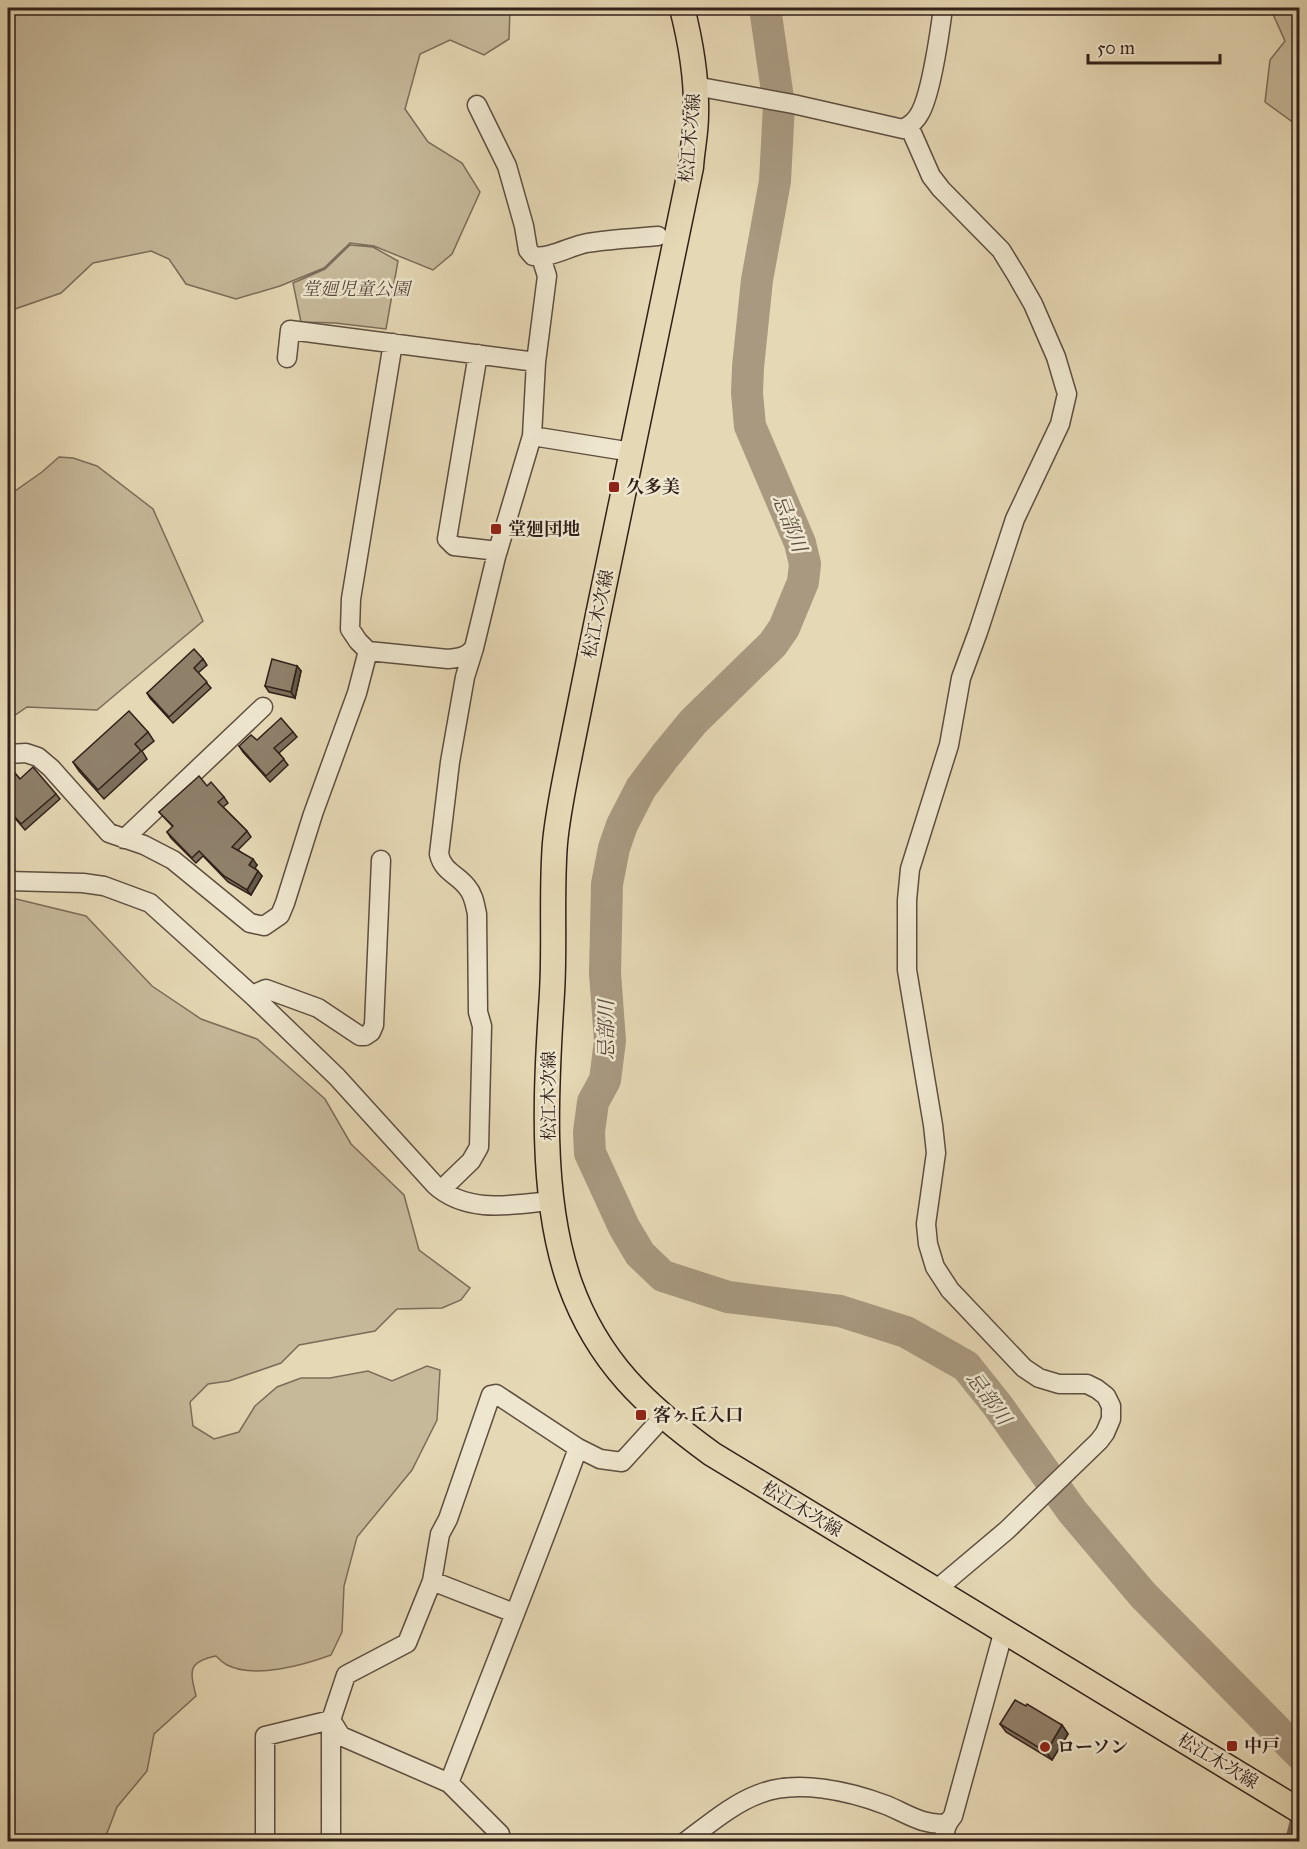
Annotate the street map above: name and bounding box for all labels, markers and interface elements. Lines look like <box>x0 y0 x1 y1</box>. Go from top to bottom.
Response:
scale bar <box>1088 27 1220 65</box>
text: 50 m <box>1097 37 1135 59</box>
street label: 松江木次線 <box>675 92 705 184</box>
park label: 堂廻児童公園 <box>302 278 413 300</box>
place label: 久多美 <box>626 476 680 498</box>
marker: 久多美 <box>607 480 621 494</box>
water label: 忌部川 <box>768 491 813 557</box>
place label: 堂廻団地 <box>508 518 580 540</box>
marker: 堂廻団地 <box>489 522 503 536</box>
street label: 松江木次線 <box>578 568 618 660</box>
water label: 忌部川 <box>594 998 618 1060</box>
street label: 松江木次線 <box>538 1051 560 1141</box>
water label: 忌部川 <box>962 1367 1018 1431</box>
place label: 客ヶ丘入口 <box>653 1404 743 1426</box>
marker: 客ヶ丘入口 <box>634 1408 648 1422</box>
street label: 松江木次線 <box>758 1476 846 1542</box>
street label: 松江木次線 <box>1174 1728 1262 1794</box>
place label: 中戸 <box>1244 1735 1280 1757</box>
place label: ローソン <box>1057 1736 1128 1758</box>
marker: 中戸 <box>1225 1739 1239 1753</box>
marker: ローソン <box>1038 1740 1052 1754</box>

